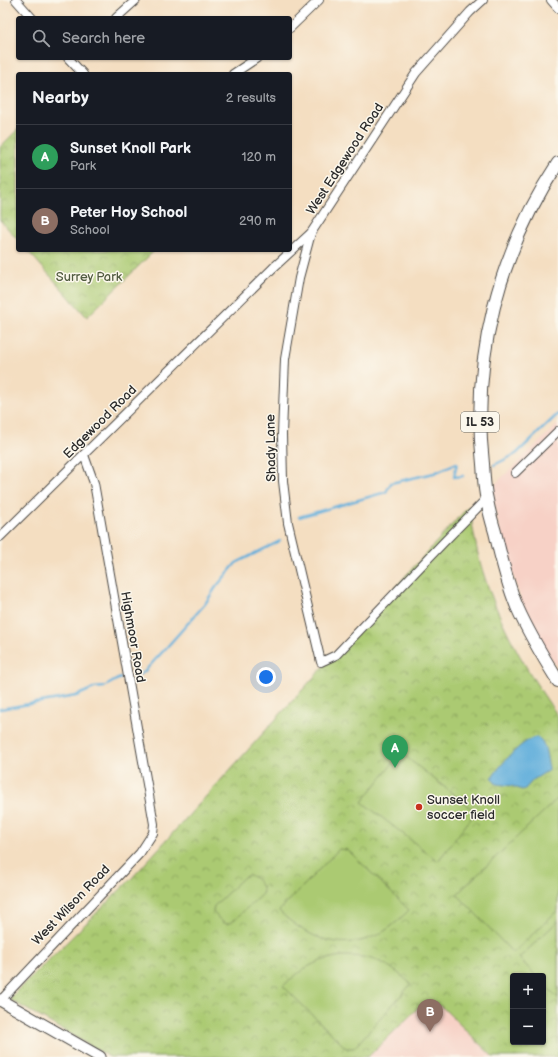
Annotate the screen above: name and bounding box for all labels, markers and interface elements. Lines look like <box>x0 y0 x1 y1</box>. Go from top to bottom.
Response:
search box <box>16 16 292 60</box>
icon: search <box>30 27 52 49</box>
text: Search here <box>62 29 145 48</box>
text: Nearby <box>32 88 89 108</box>
text: 2 results <box>226 90 276 106</box>
street label: West Edgewood Road <box>303 100 387 218</box>
text: Sunset Knoll Park <box>70 139 191 158</box>
text: A <box>41 149 49 165</box>
text: 120 m <box>241 149 276 165</box>
text: Park <box>70 158 96 174</box>
text: Peter Hoy School <box>70 203 187 222</box>
text: B <box>40 213 50 229</box>
text: 290 m <box>239 213 276 229</box>
text: School <box>70 222 110 238</box>
park label: Surrey Park <box>56 269 123 285</box>
street label: Edgewood Road <box>60 382 140 462</box>
road number: IL 53 <box>461 412 499 432</box>
street label: Shady Lane <box>262 414 280 482</box>
street label: Highmoor Road <box>117 590 149 684</box>
your location <box>256 667 276 687</box>
pin: A <box>382 735 408 768</box>
place label: Sunset Knoll soccer field <box>427 792 500 823</box>
marker: Sunset Knoll soccer field <box>414 802 424 812</box>
street label: West Wilson Road <box>29 861 113 949</box>
map controls <box>510 973 546 1045</box>
button: + <box>510 973 546 1009</box>
pin: B <box>417 999 443 1032</box>
button: − <box>510 1009 546 1045</box>

